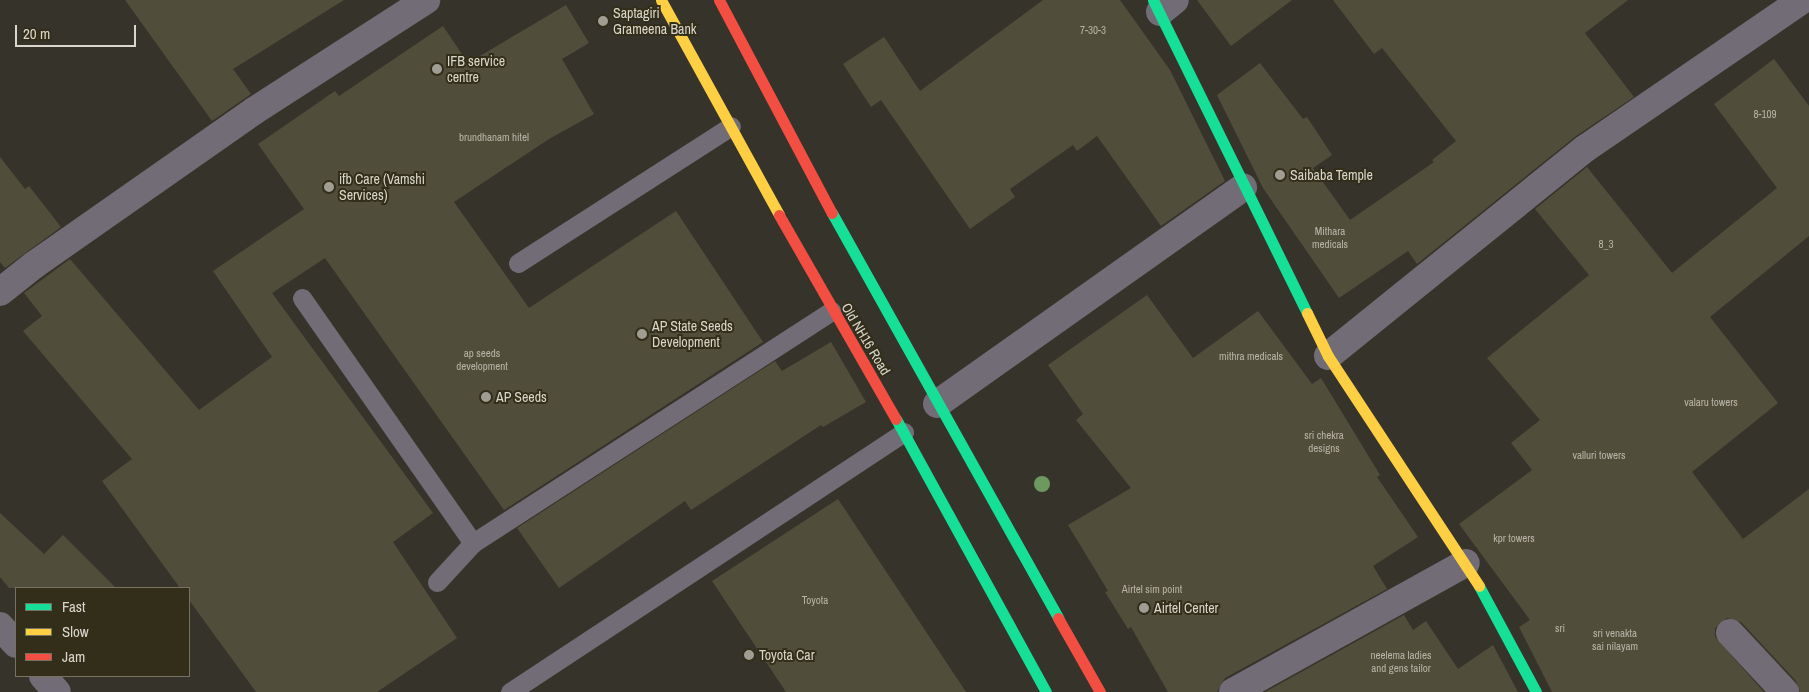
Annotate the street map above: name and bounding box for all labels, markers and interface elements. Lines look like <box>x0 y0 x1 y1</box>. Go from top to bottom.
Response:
place label: Saptagiri Grameena Bank <box>613 5 697 38</box>
scale bar <box>18 15 139 47</box>
marker: Saptagiri Grameena Bank <box>597 15 609 27</box>
text: 20 m <box>23 23 50 44</box>
house number: 7-30-3 <box>1080 23 1106 37</box>
place label: IFB service centre <box>447 53 505 85</box>
marker: IFB service centre <box>431 63 443 75</box>
house number: 8-109 <box>1753 107 1777 121</box>
house number: brundhanam hitel <box>459 130 529 144</box>
place label: Saibaba Temple <box>1290 167 1373 183</box>
marker: Saibaba Temple <box>1274 169 1286 181</box>
place label: ifb Care (Vamshi Services) <box>339 171 425 203</box>
marker: ifb Care (Vamshi Services) <box>323 181 335 193</box>
house number: Mithara medicals <box>1312 225 1348 251</box>
house number: 8_3 <box>1598 237 1614 251</box>
street label: Old NH16 Road <box>838 300 894 378</box>
place label: AP State Seeds Development <box>652 318 733 351</box>
marker: AP State Seeds Development <box>636 328 648 340</box>
house number: ap seeds development <box>456 347 508 373</box>
house number: mithra medicals <box>1219 349 1283 363</box>
place label: AP Seeds <box>496 389 547 405</box>
marker: AP Seeds <box>480 391 492 403</box>
house number: valaru towers <box>1684 395 1738 409</box>
house number: sri chekra designs <box>1304 429 1344 455</box>
house number: valluri towers <box>1572 448 1626 462</box>
house number: kpr towers <box>1493 531 1535 545</box>
house number: Airtel sim point <box>1122 582 1182 596</box>
legend <box>15 587 190 677</box>
house number: Toyota <box>802 593 828 607</box>
text: Fast <box>62 596 85 617</box>
place label: Airtel Center <box>1154 600 1218 616</box>
marker: Airtel Center <box>1138 602 1150 614</box>
text: Slow <box>62 621 89 642</box>
house number: sri <box>1555 621 1565 635</box>
house number: sri venakta sai nilayam <box>1592 627 1638 653</box>
text: Jam <box>62 646 85 667</box>
place label: Toyota Car <box>759 647 815 663</box>
marker: Toyota Car <box>743 649 755 661</box>
house number: neelema ladies and gens tailor <box>1370 649 1432 675</box>

